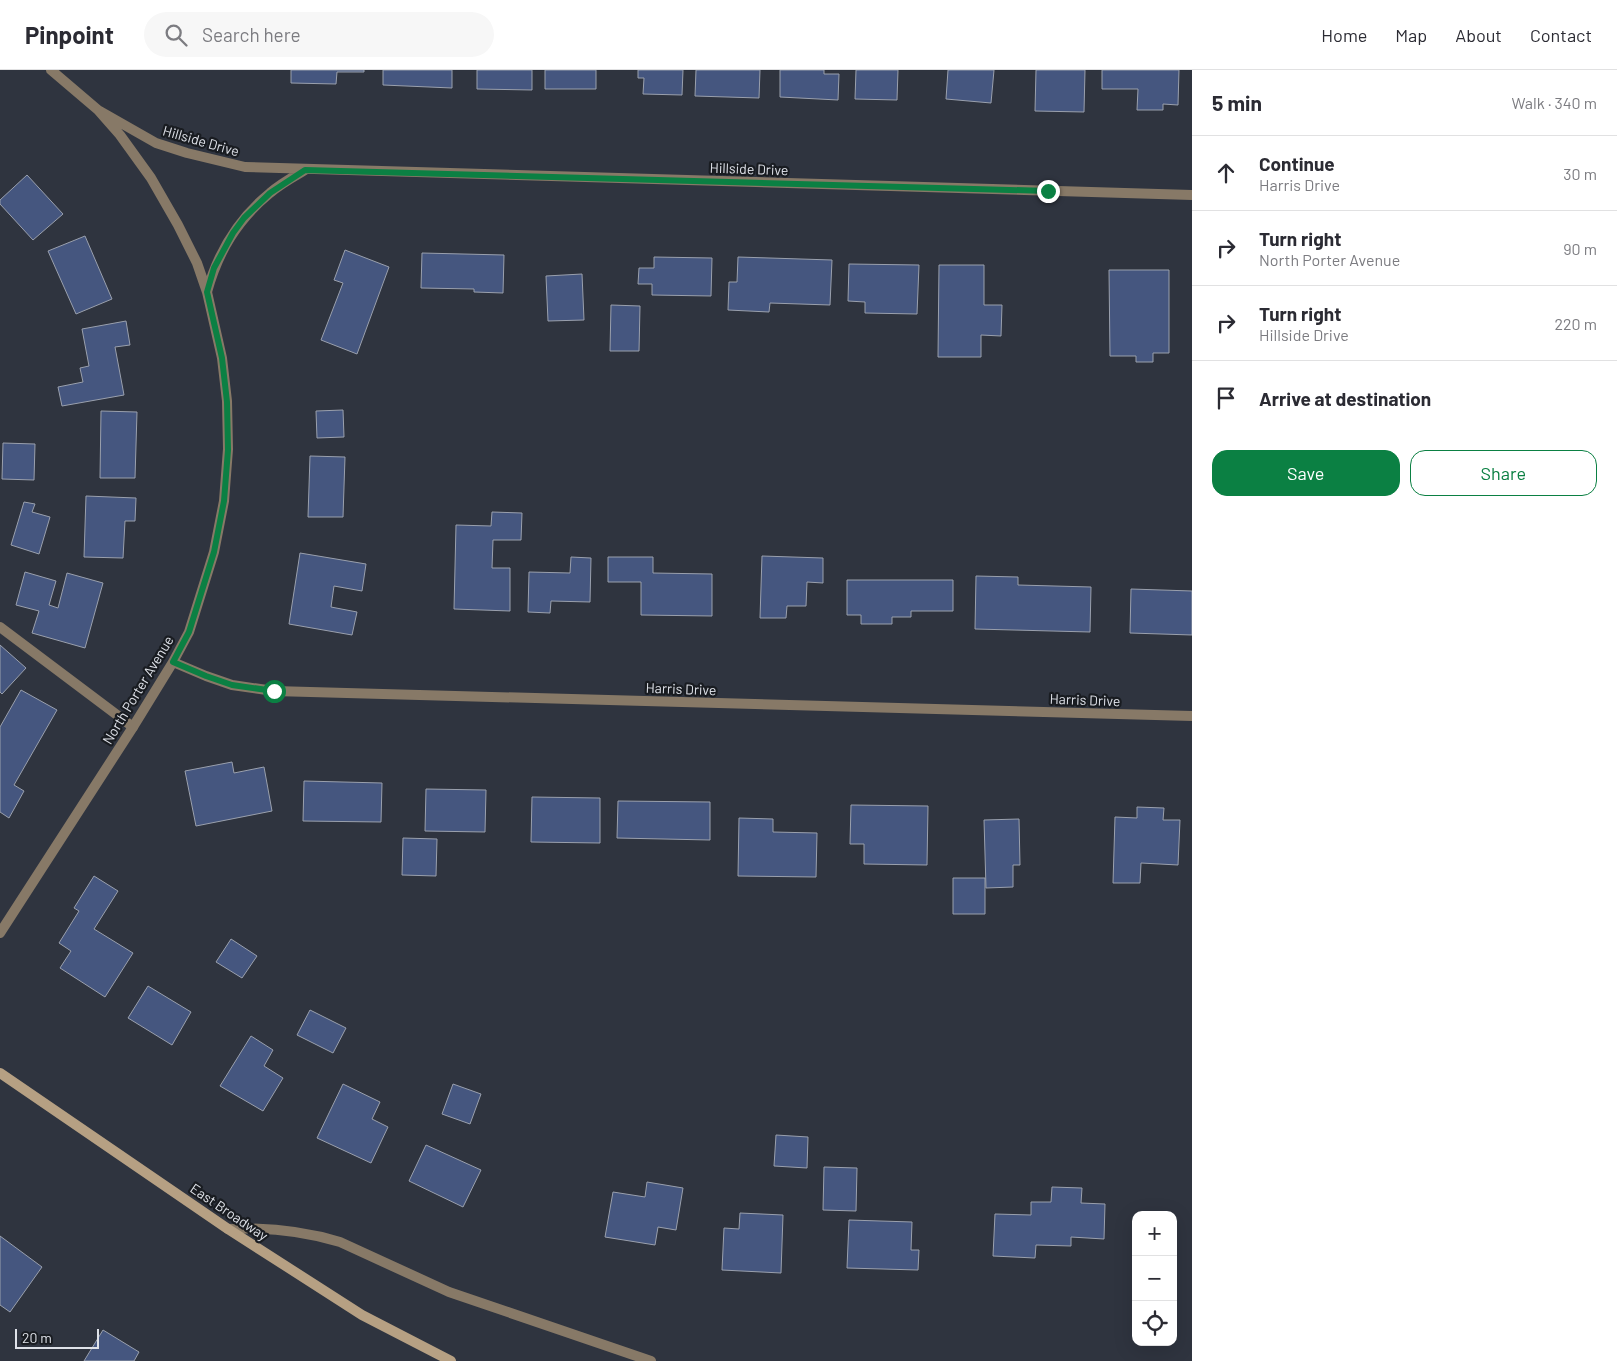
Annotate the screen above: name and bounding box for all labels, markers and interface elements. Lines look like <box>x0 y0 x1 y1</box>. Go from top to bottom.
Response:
search box <box>144 12 494 57</box>
text: Pinpoint <box>25 20 114 49</box>
icon: search <box>162 21 190 49</box>
text: Search here <box>202 23 301 46</box>
text: Home <box>1321 24 1367 46</box>
text: Map <box>1395 24 1427 46</box>
text: About <box>1455 24 1502 46</box>
text: Contact <box>1530 24 1592 46</box>
text: 5 min <box>1212 90 1262 115</box>
text: Walk · 340 m <box>1512 93 1597 112</box>
street label: Hillside Drive <box>161 122 241 160</box>
text: Continue <box>1259 152 1335 175</box>
street label: Hillside Drive <box>709 159 789 178</box>
icon: ahead <box>1212 159 1240 187</box>
text: 30 m <box>1563 164 1597 183</box>
text: Harris Drive <box>1259 175 1340 194</box>
route end <box>1037 180 1060 203</box>
text: Turn right <box>1259 227 1341 250</box>
icon: right <box>1212 234 1240 262</box>
text: 90 m <box>1563 239 1597 258</box>
text: North Porter Avenue <box>1259 250 1400 269</box>
text: Turn right <box>1259 302 1341 325</box>
icon: right <box>1212 309 1240 337</box>
text: 220 m <box>1554 314 1597 333</box>
text: Hillside Drive <box>1259 325 1349 344</box>
icon: arrive <box>1212 384 1240 412</box>
text: Arrive at destination <box>1259 387 1431 410</box>
button: Save <box>1212 450 1400 496</box>
button: Share <box>1410 450 1597 496</box>
street label: North Porter Avenue <box>98 632 177 747</box>
street label: Harris Drive <box>645 679 717 698</box>
route start <box>263 680 286 703</box>
street label: Harris Drive <box>1049 690 1121 709</box>
street label: East Broadway <box>187 1179 272 1244</box>
map controls <box>1132 1211 1177 1346</box>
button: + <box>1132 1211 1177 1256</box>
button: − <box>1132 1256 1177 1301</box>
button: locate <box>1132 1301 1177 1346</box>
scale bar <box>15 1326 99 1349</box>
text: 20 m <box>22 1329 52 1346</box>

